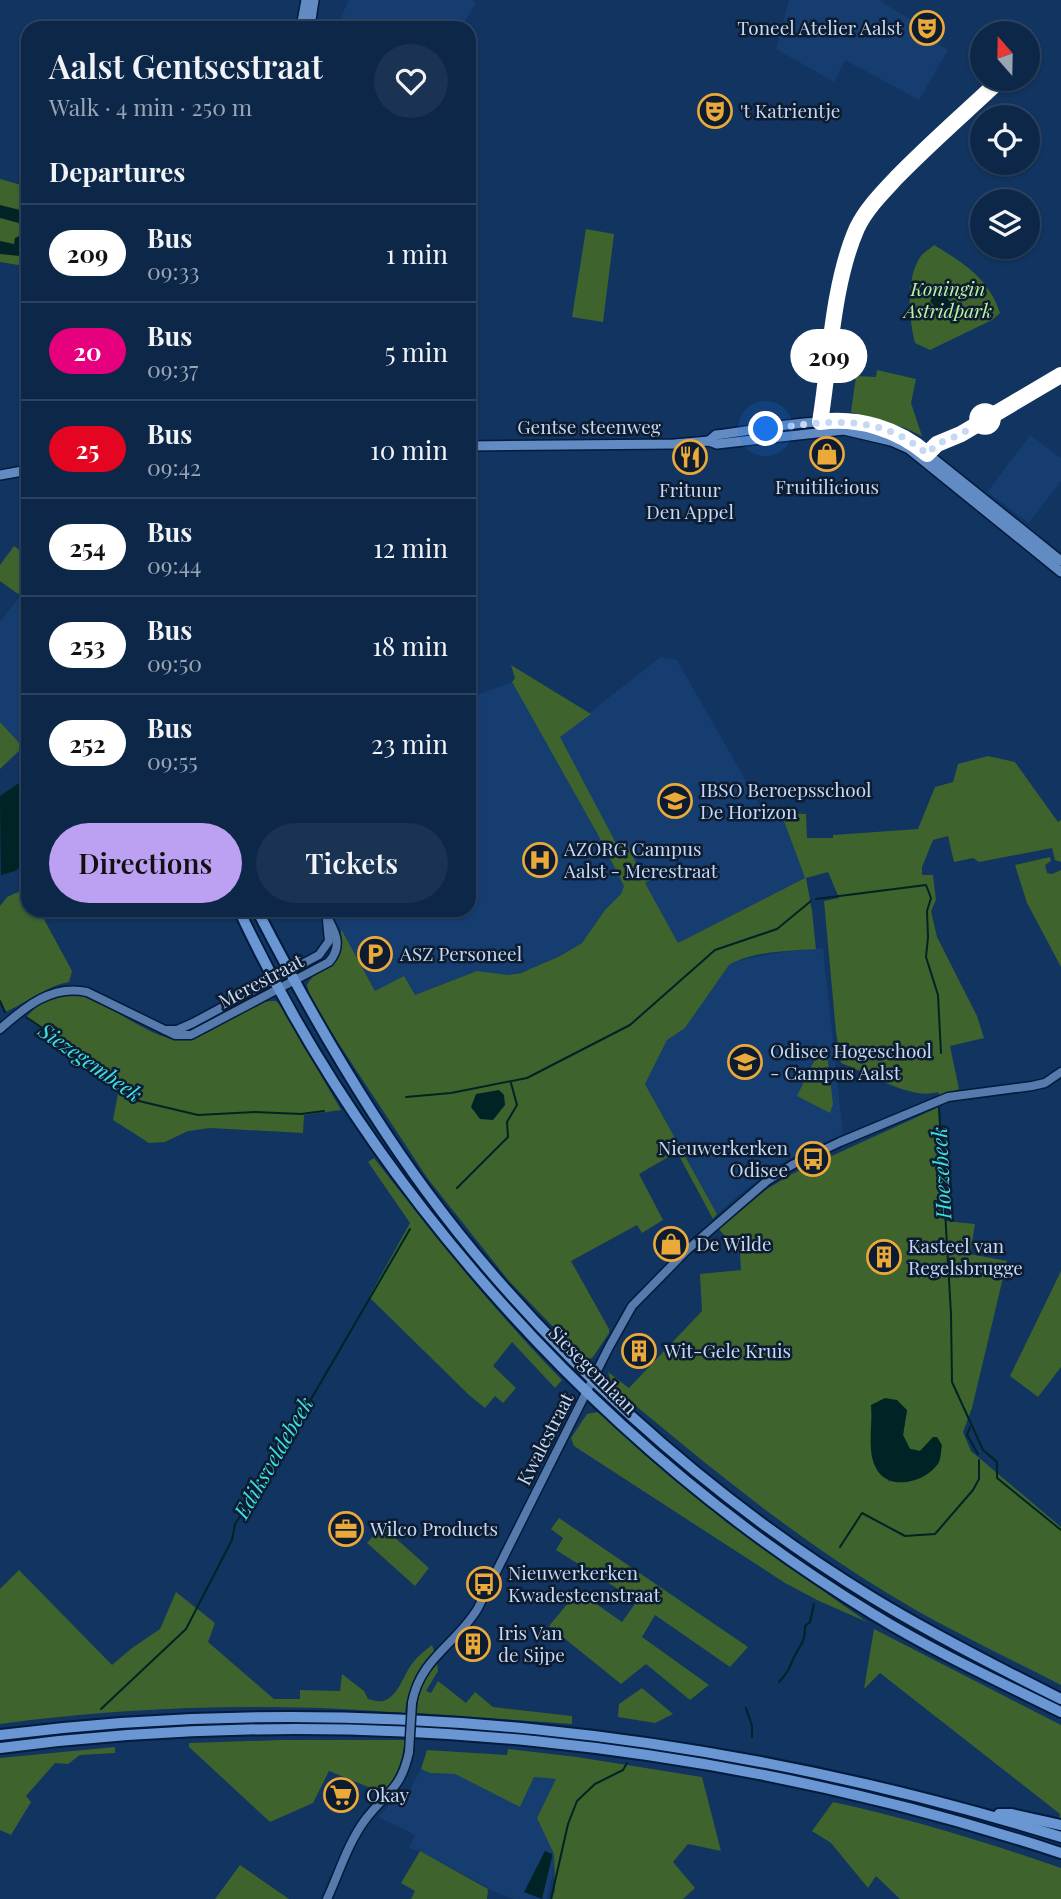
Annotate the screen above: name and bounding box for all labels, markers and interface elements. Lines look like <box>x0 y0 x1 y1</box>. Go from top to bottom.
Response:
theatre icon: Toneel Atelier Aalst <box>908 9 946 47</box>
place label: Toneel Atelier Aalst <box>737 14 902 40</box>
north arrow <box>970 21 1040 91</box>
map controls <box>970 21 1040 259</box>
text: Aalst Gentsestraat <box>49 43 323 87</box>
button: heart <box>374 44 448 118</box>
text: Walk · 4 min · 250 m <box>49 91 252 122</box>
theatre icon: 't Katrientje <box>696 92 734 130</box>
place label: 't Katrientje <box>740 97 840 123</box>
button: locate <box>970 105 1040 175</box>
text: Departures <box>49 154 185 189</box>
button: layers <box>970 189 1040 259</box>
text: Bus <box>147 220 192 255</box>
text: 1 min <box>386 236 448 271</box>
text: 209 <box>67 237 108 269</box>
text: 09:33 <box>147 255 199 286</box>
park label: Koningin Astridpark <box>902 275 992 323</box>
text: Bus <box>147 318 192 353</box>
line badge: 209 <box>789 333 869 379</box>
text: 5 min <box>385 334 448 369</box>
text: 20 <box>73 335 102 367</box>
text: 209 <box>808 340 850 372</box>
text: 09:37 <box>147 353 198 384</box>
unlabelled marker <box>970 404 1000 434</box>
your location <box>748 411 783 446</box>
street label: Gentse steenweg <box>517 413 661 439</box>
text: Bus <box>147 416 192 451</box>
text: 10 min <box>370 432 448 467</box>
text: 25 <box>76 433 99 465</box>
shop icon: Fruitilicious <box>808 435 846 473</box>
restaurant icon: Frituur Den Appel <box>671 438 709 476</box>
text: 09:42 <box>147 451 201 482</box>
place label: Fruitilicious <box>775 473 879 499</box>
place label: Frituur Den Appel <box>646 476 734 524</box>
text: Bus <box>147 514 192 549</box>
text: 12 min <box>373 530 448 565</box>
text: 254 <box>69 531 106 563</box>
text: 09:44 <box>147 549 201 580</box>
text: Bus <box>147 612 192 647</box>
text: 18 min <box>372 628 448 663</box>
text: 253 <box>70 629 105 661</box>
text: 09:50 <box>147 647 202 678</box>
text: Bus <box>147 710 192 745</box>
text: 23 min <box>371 726 448 761</box>
text: 252 <box>69 727 106 759</box>
text: 09:55 <box>147 745 198 776</box>
place label: IBSO Beroepsschool De Horizon <box>700 776 872 824</box>
school or university icon: IBSO Beroepsschool De Horizon <box>656 782 694 820</box>
button: Directions <box>49 823 242 903</box>
button: Tickets <box>256 823 448 903</box>
place label: AZORG Campus Aalst - Merestraat <box>563 835 718 883</box>
hospital icon: AZORG Campus Aalst - Merestraat <box>521 841 559 879</box>
parking icon: ASZ Personeel <box>356 935 394 973</box>
place label: ASZ Personeel <box>399 940 523 966</box>
street label: Merestraat <box>213 947 308 1013</box>
water label: Siezegembeek <box>33 1015 149 1107</box>
place label: Odisee Hogeschool - Campus Aalst <box>770 1037 933 1085</box>
school or university icon: Odisee Hogeschool - Campus Aalst <box>726 1043 764 1081</box>
water label: Hoezebeek <box>924 1126 956 1221</box>
place label: Nieuwerkerken Odisee <box>658 1134 789 1182</box>
bus stop icon: Nieuwerkerken Odisee <box>794 1140 832 1178</box>
shop icon: De Wilde <box>652 1225 690 1263</box>
place label: De Wilde <box>696 1230 772 1256</box>
place label: Kasteel van Regelsbrugge <box>908 1232 1023 1280</box>
building icon: Kasteel van Regelsbrugge <box>865 1238 903 1276</box>
street label: Siesegemlaan <box>544 1319 644 1420</box>
building icon: Wit-Gele Kruis <box>620 1332 658 1370</box>
place label: Wit-Gele Kruis <box>663 1337 791 1363</box>
street label: Kwalestraat <box>510 1388 579 1489</box>
water label: Ediksveldebeek <box>226 1391 318 1524</box>
office icon: Wilco Products <box>327 1510 365 1548</box>
place label: Wilco Products <box>369 1515 498 1541</box>
place label: Nieuwerkerken Kwadesteenstraat <box>508 1559 660 1607</box>
bus stop icon: Nieuwerkerken Kwadesteenstraat <box>465 1565 503 1603</box>
place label: Iris Van de Sijpe <box>498 1619 565 1667</box>
building icon: Iris Van de Sijpe <box>454 1625 492 1663</box>
supermarket icon: Okay <box>322 1776 360 1814</box>
place label: Okay <box>366 1781 409 1807</box>

